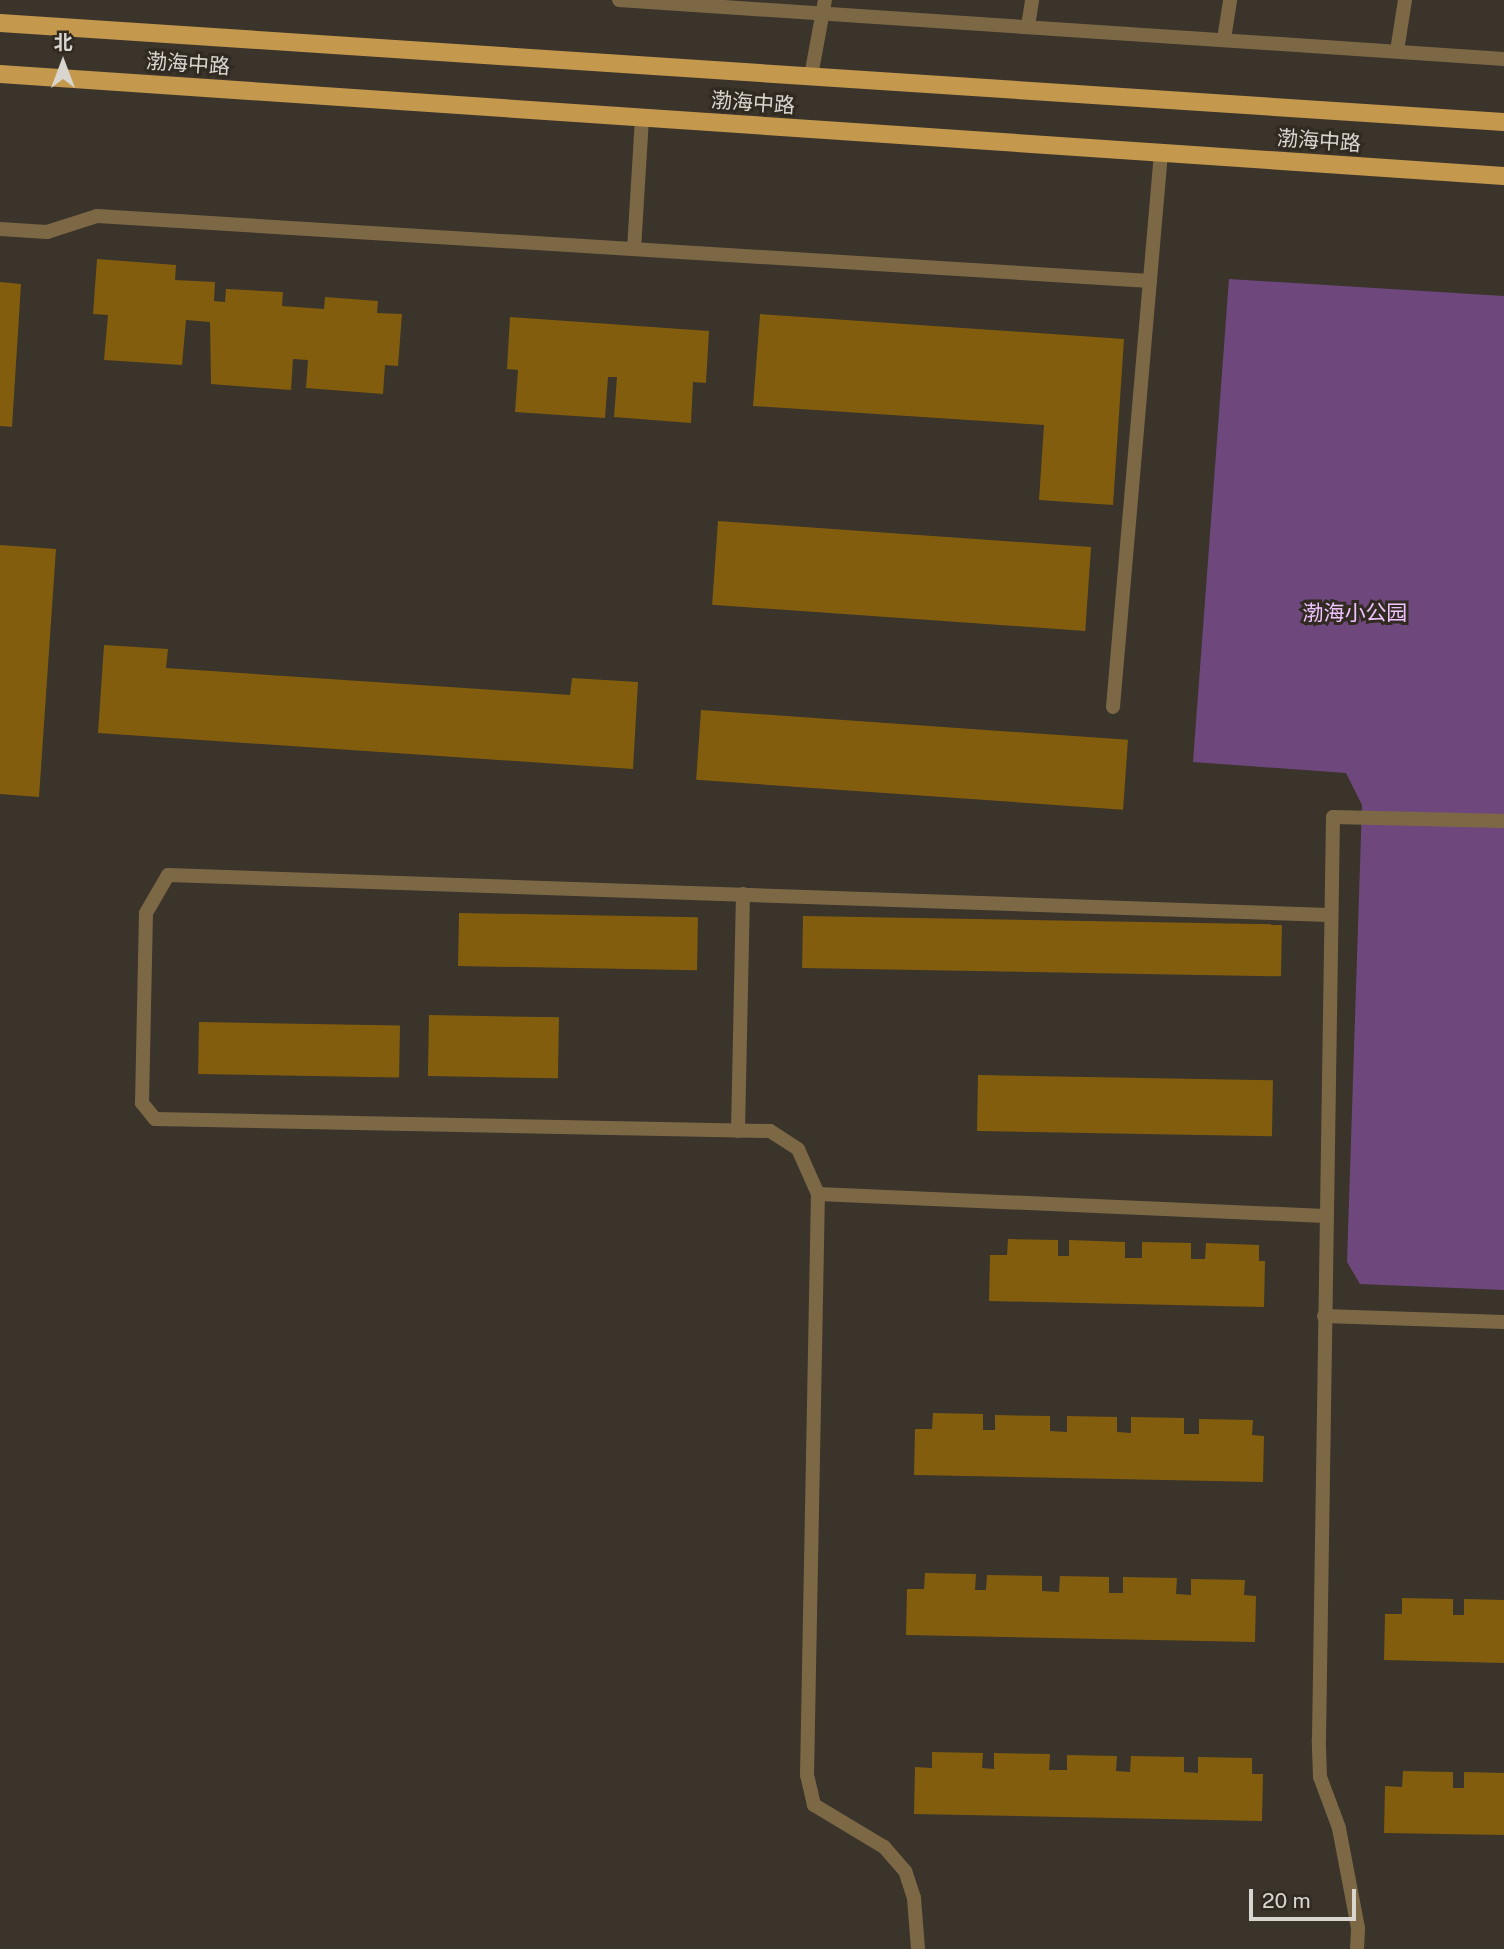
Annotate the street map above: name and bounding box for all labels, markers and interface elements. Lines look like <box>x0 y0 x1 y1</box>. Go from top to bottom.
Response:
north arrow <box>28 28 98 98</box>
text: 北 <box>53 31 73 53</box>
street label: 渤海中路 <box>145 49 231 79</box>
street label: 渤海中路 <box>710 88 796 118</box>
street label: 渤海中路 <box>1276 126 1362 156</box>
park label: 渤海小公园 <box>1303 600 1407 626</box>
scale bar <box>1252 1876 1359 1920</box>
text: 20 m <box>1262 1888 1311 1913</box>

